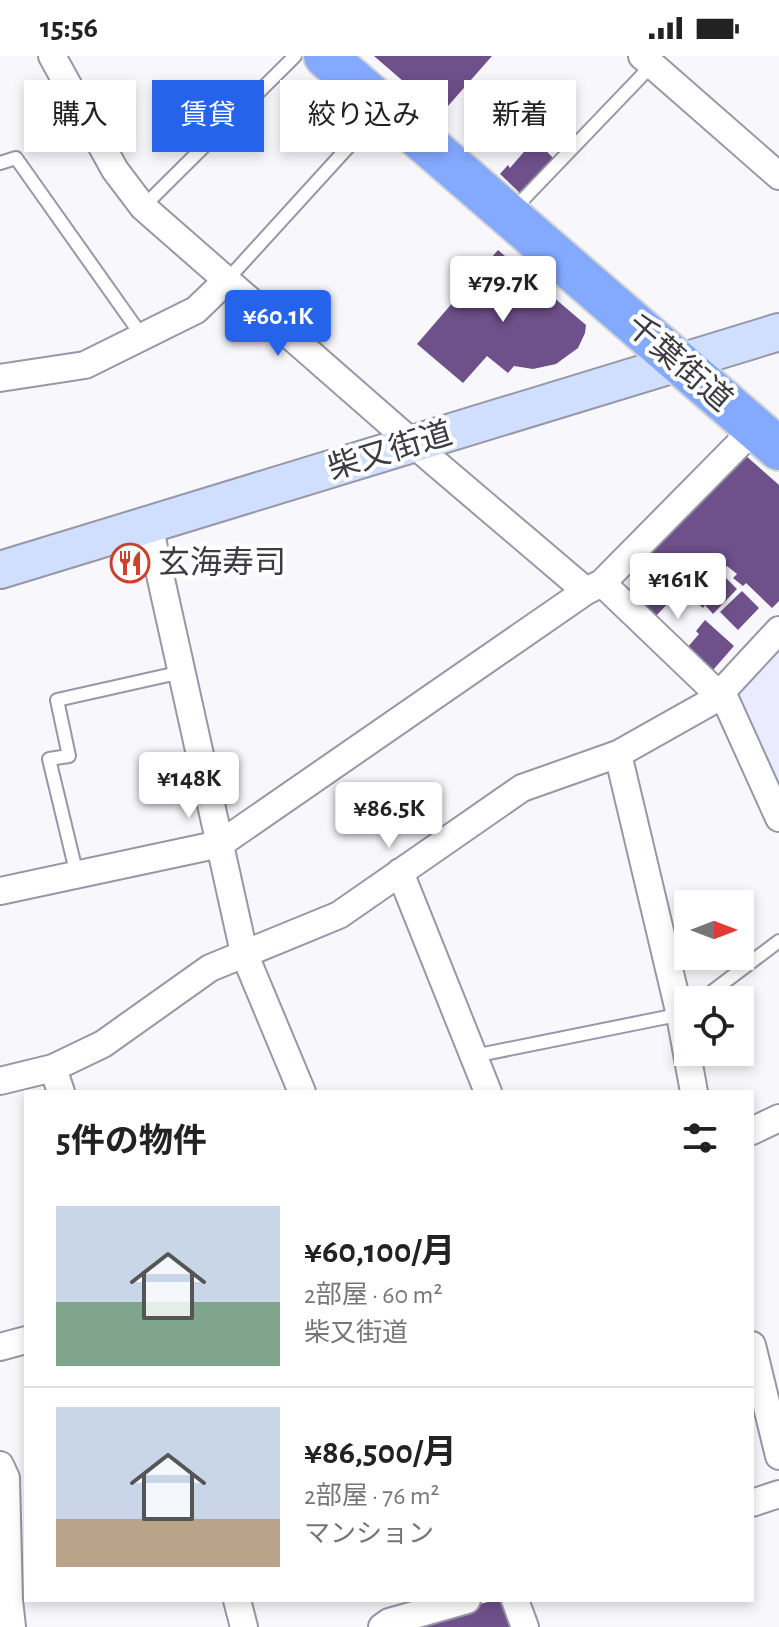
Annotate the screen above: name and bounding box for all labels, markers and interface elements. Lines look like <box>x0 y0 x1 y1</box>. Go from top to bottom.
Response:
text: 15:56 <box>40 13 98 43</box>
chip: 購入 <box>24 80 136 152</box>
chip: 賃貸 <box>152 80 264 152</box>
chip: 絞り込み <box>280 80 448 152</box>
chip: 新着 <box>464 80 576 152</box>
pin: ¥79.7K <box>438 256 568 324</box>
text: ¥79.7K <box>468 269 538 295</box>
pin: ¥60.1K <box>213 290 343 358</box>
text: ¥60.1K <box>243 303 313 329</box>
street label: 千葉街道 <box>620 307 739 417</box>
street label: 柴又街道 <box>324 415 456 485</box>
restaurant icon: 玄海寿司 <box>109 542 151 584</box>
place label: 玄海寿司 <box>158 546 286 579</box>
pin: ¥161K <box>622 553 734 621</box>
text: ¥161K <box>648 566 708 592</box>
pin: ¥148K <box>133 752 245 820</box>
text: ¥148K <box>157 765 221 791</box>
pin: ¥86.5K <box>324 782 454 850</box>
text: ¥86.5K <box>353 795 425 821</box>
north arrow <box>674 890 754 970</box>
map controls <box>674 890 754 1066</box>
button: locate <box>674 986 754 1066</box>
icon: filters <box>678 1116 722 1160</box>
text: 5件の物件 <box>56 1125 207 1159</box>
text: ¥60,100/月 <box>304 1235 455 1269</box>
icon: home <box>120 1238 216 1334</box>
text: 2部屋 · 60 m² <box>304 1282 442 1308</box>
text: 柴又街道 <box>304 1320 408 1346</box>
text: ¥86,500/月 <box>304 1436 457 1470</box>
icon: home <box>120 1439 216 1535</box>
text: 2部屋 · 76 m² <box>304 1483 440 1509</box>
text: マンション <box>304 1521 434 1547</box>

